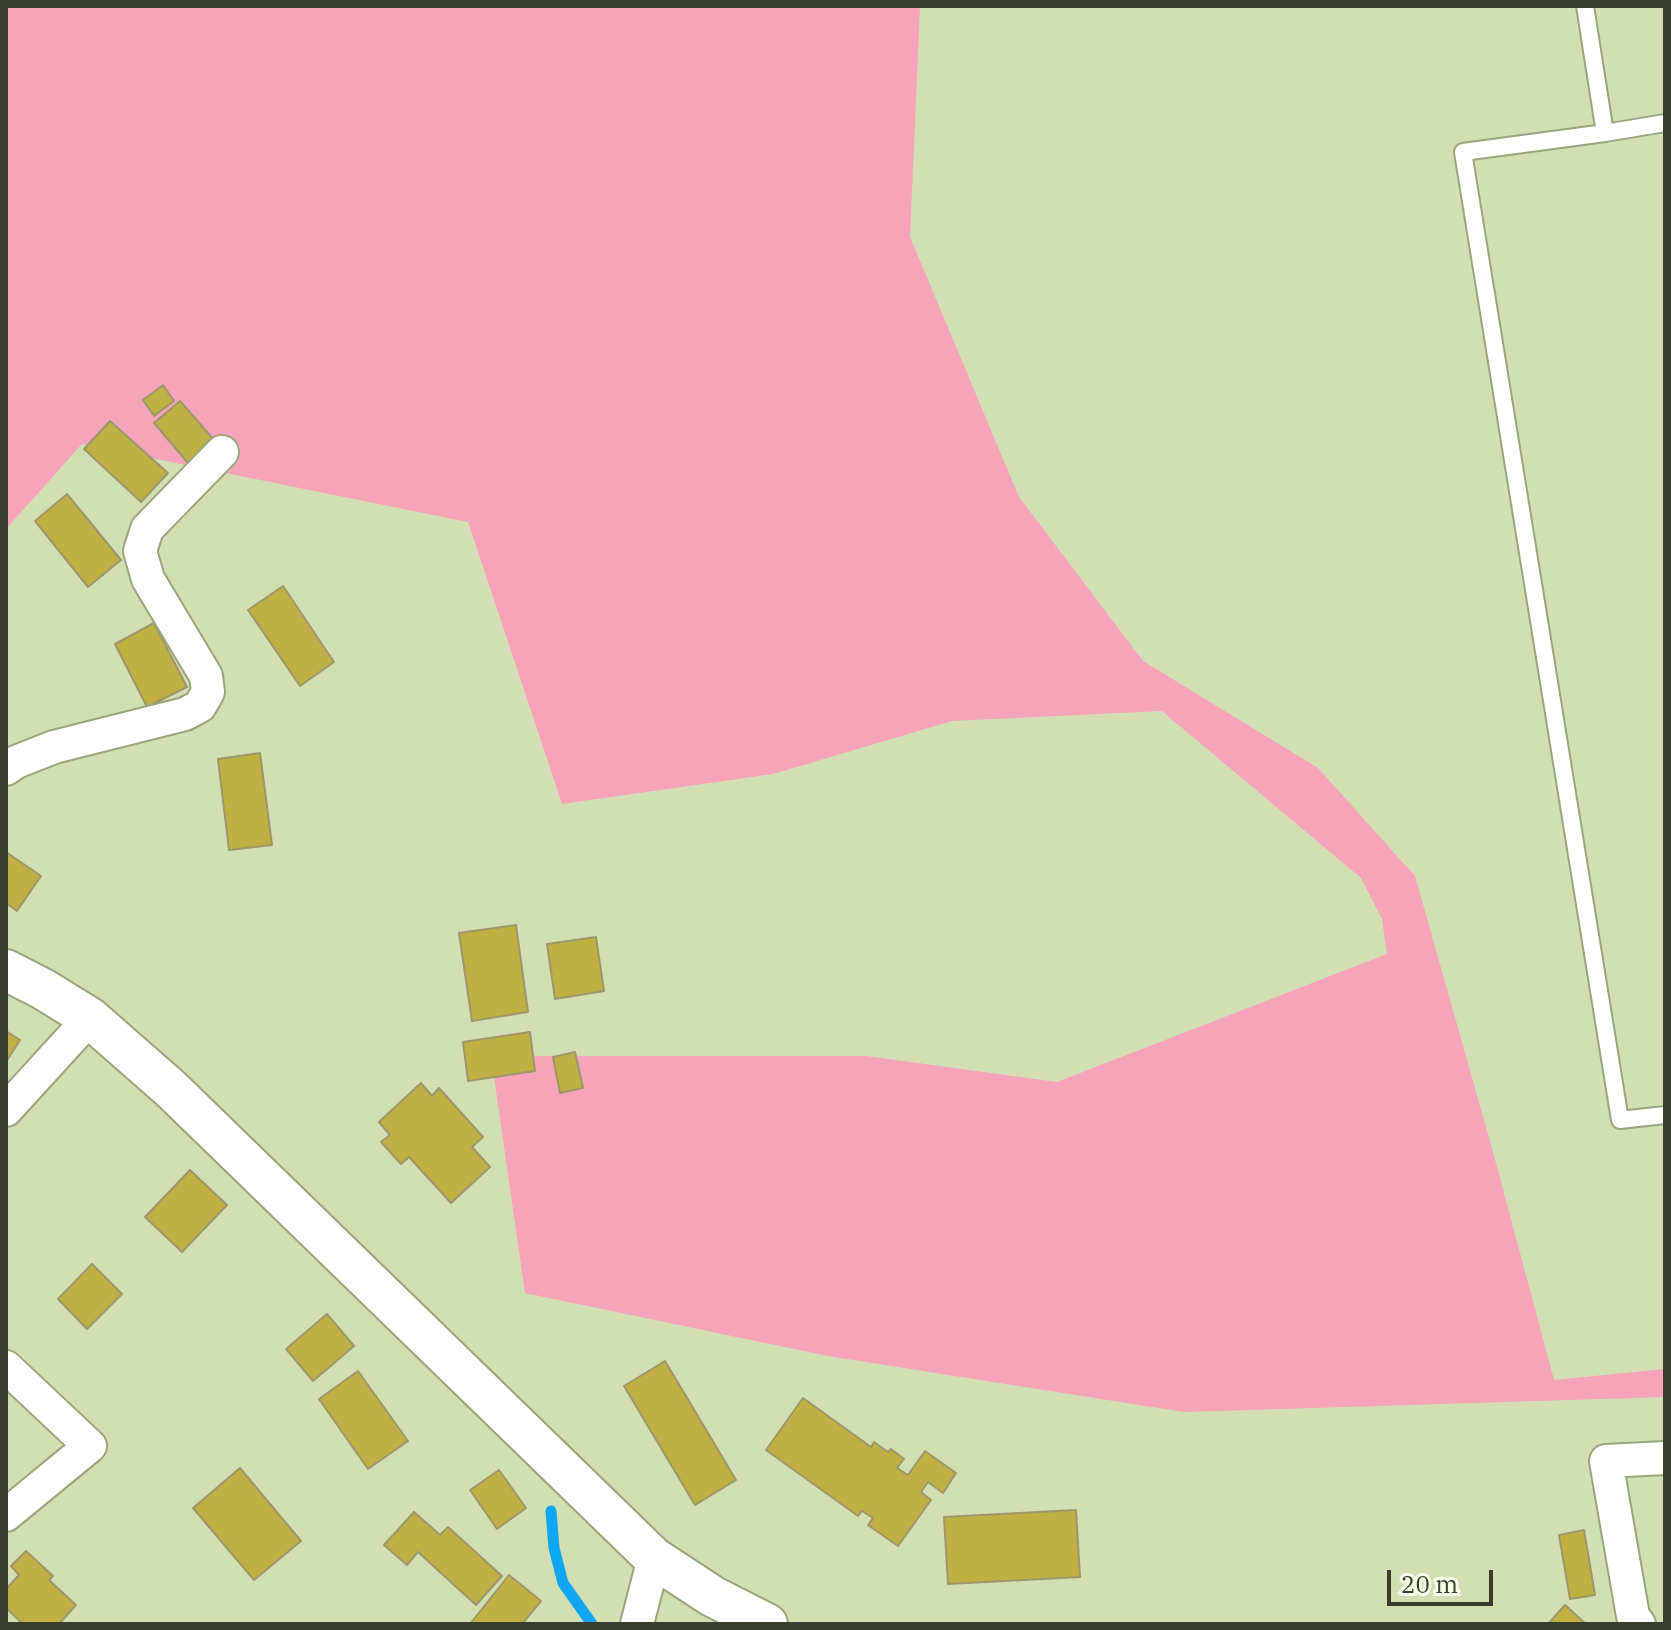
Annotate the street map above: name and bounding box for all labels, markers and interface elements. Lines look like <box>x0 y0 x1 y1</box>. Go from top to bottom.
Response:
scale bar <box>1391 1554 1497 1604</box>
text: 20 m <box>1401 1568 1458 1600</box>

